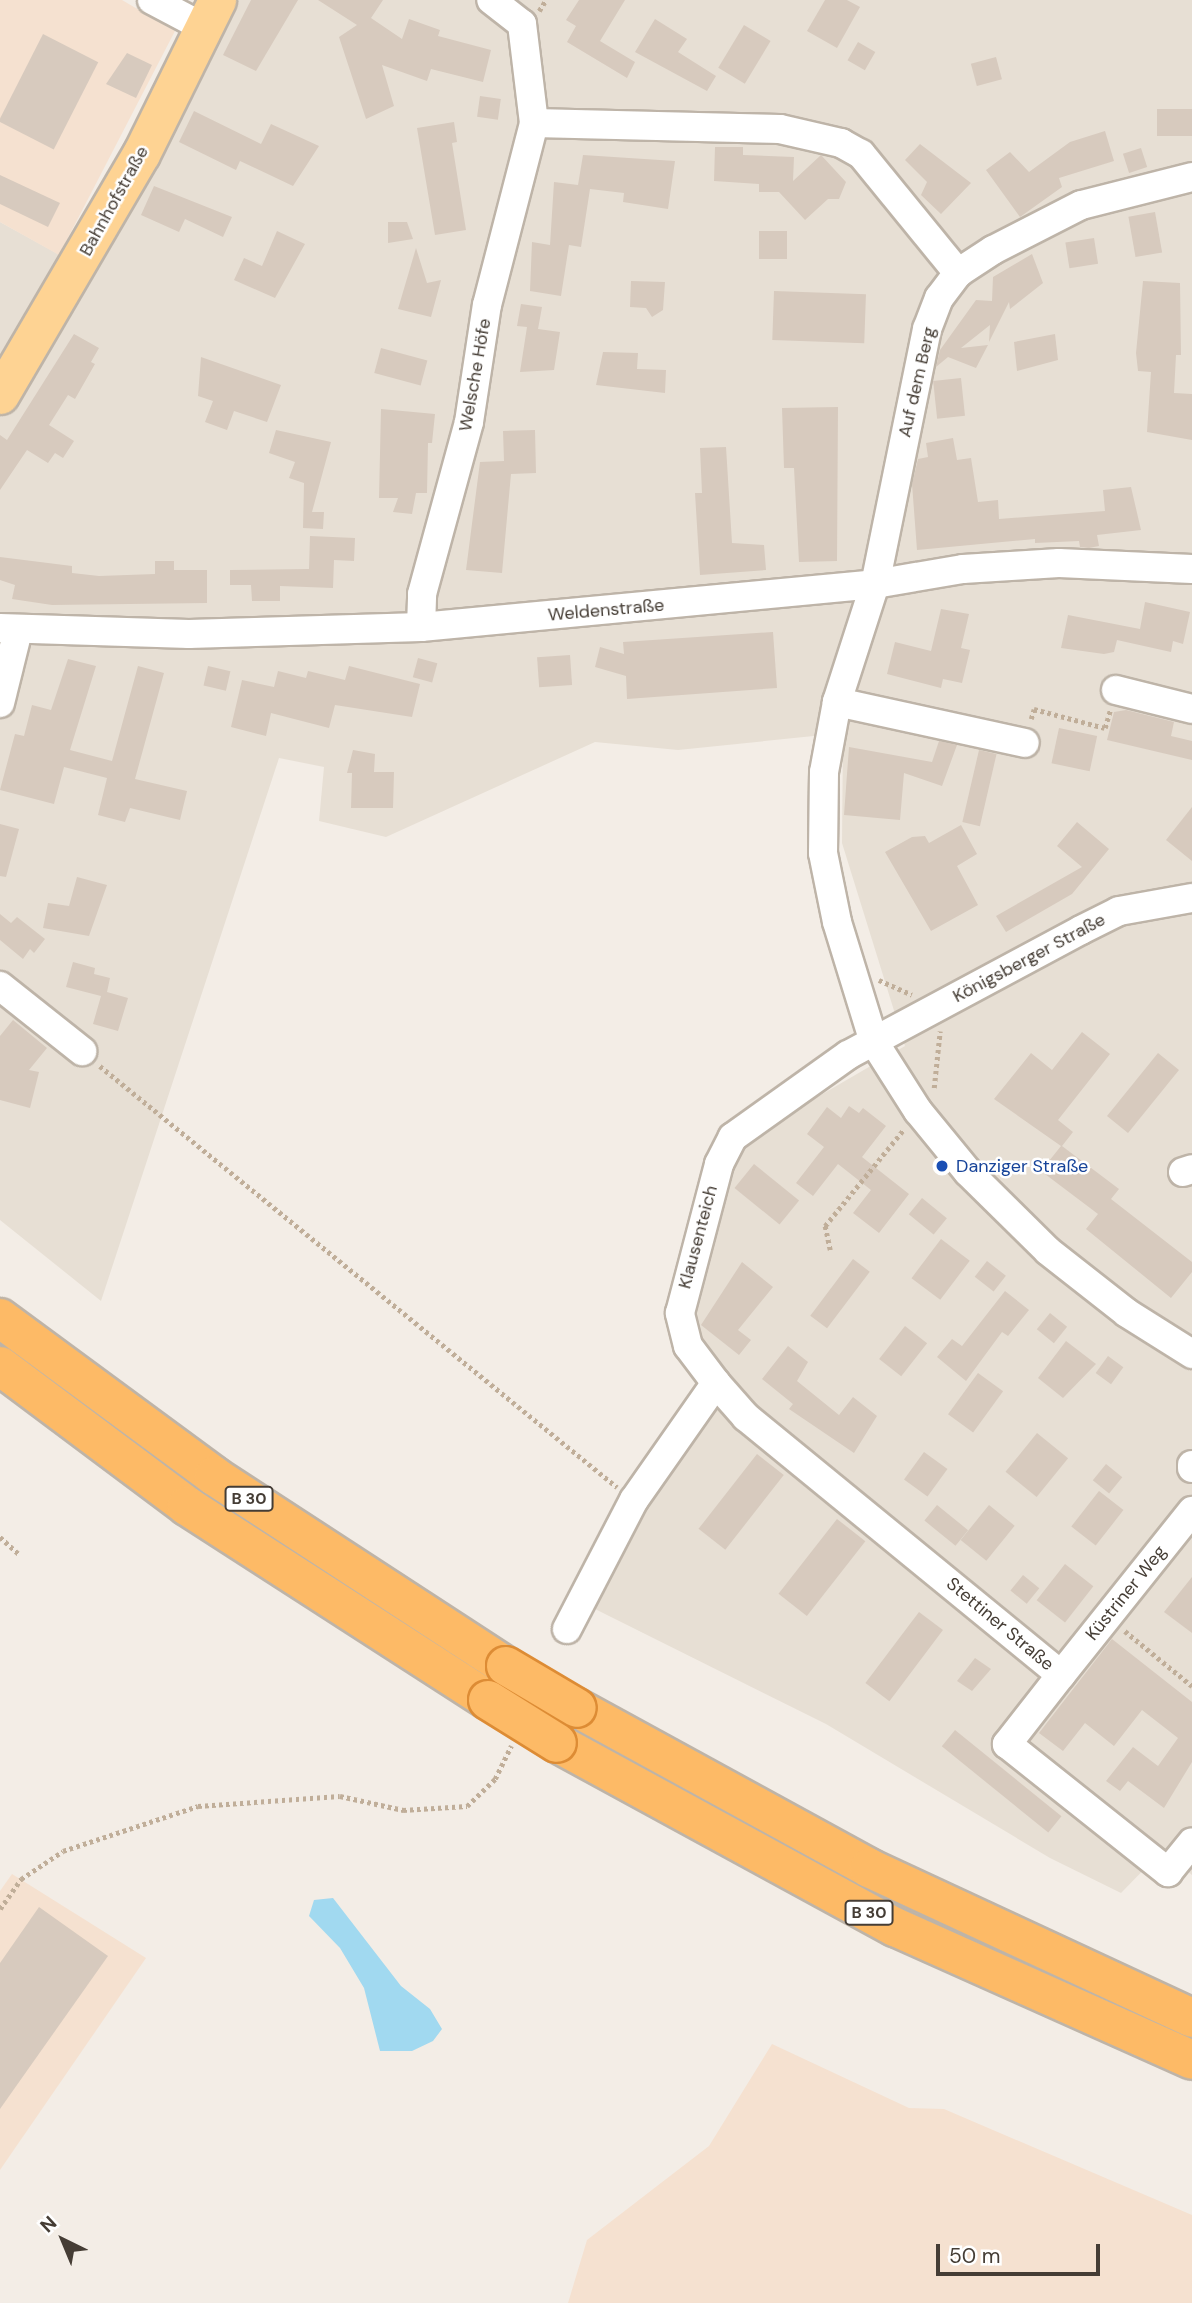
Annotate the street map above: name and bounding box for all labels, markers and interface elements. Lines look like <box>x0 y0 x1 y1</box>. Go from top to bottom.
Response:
street label: Bahnhofstraße <box>75 142 153 260</box>
street label: Welsche Höfe <box>454 317 496 433</box>
street label: Auf dem Berg <box>894 325 940 439</box>
street label: Weldenstraße <box>547 594 665 626</box>
street label: Königsberger Straße <box>949 909 1109 1007</box>
place label: Danziger Straße <box>956 1155 1088 1177</box>
marker: Danziger Straße <box>934 1158 950 1174</box>
street label: Klausenteich <box>674 1183 722 1291</box>
road number: B 30 <box>224 1486 274 1512</box>
street label: Küstriner Weg <box>1081 1541 1171 1645</box>
street label: Stettiner Straße <box>942 1573 1058 1675</box>
road number: B 30 <box>844 1900 894 1926</box>
north arrow <box>28 2205 98 2275</box>
text: N <box>35 2210 62 2238</box>
scale bar <box>940 2230 1104 2274</box>
text: 50 m <box>949 2242 1000 2270</box>

